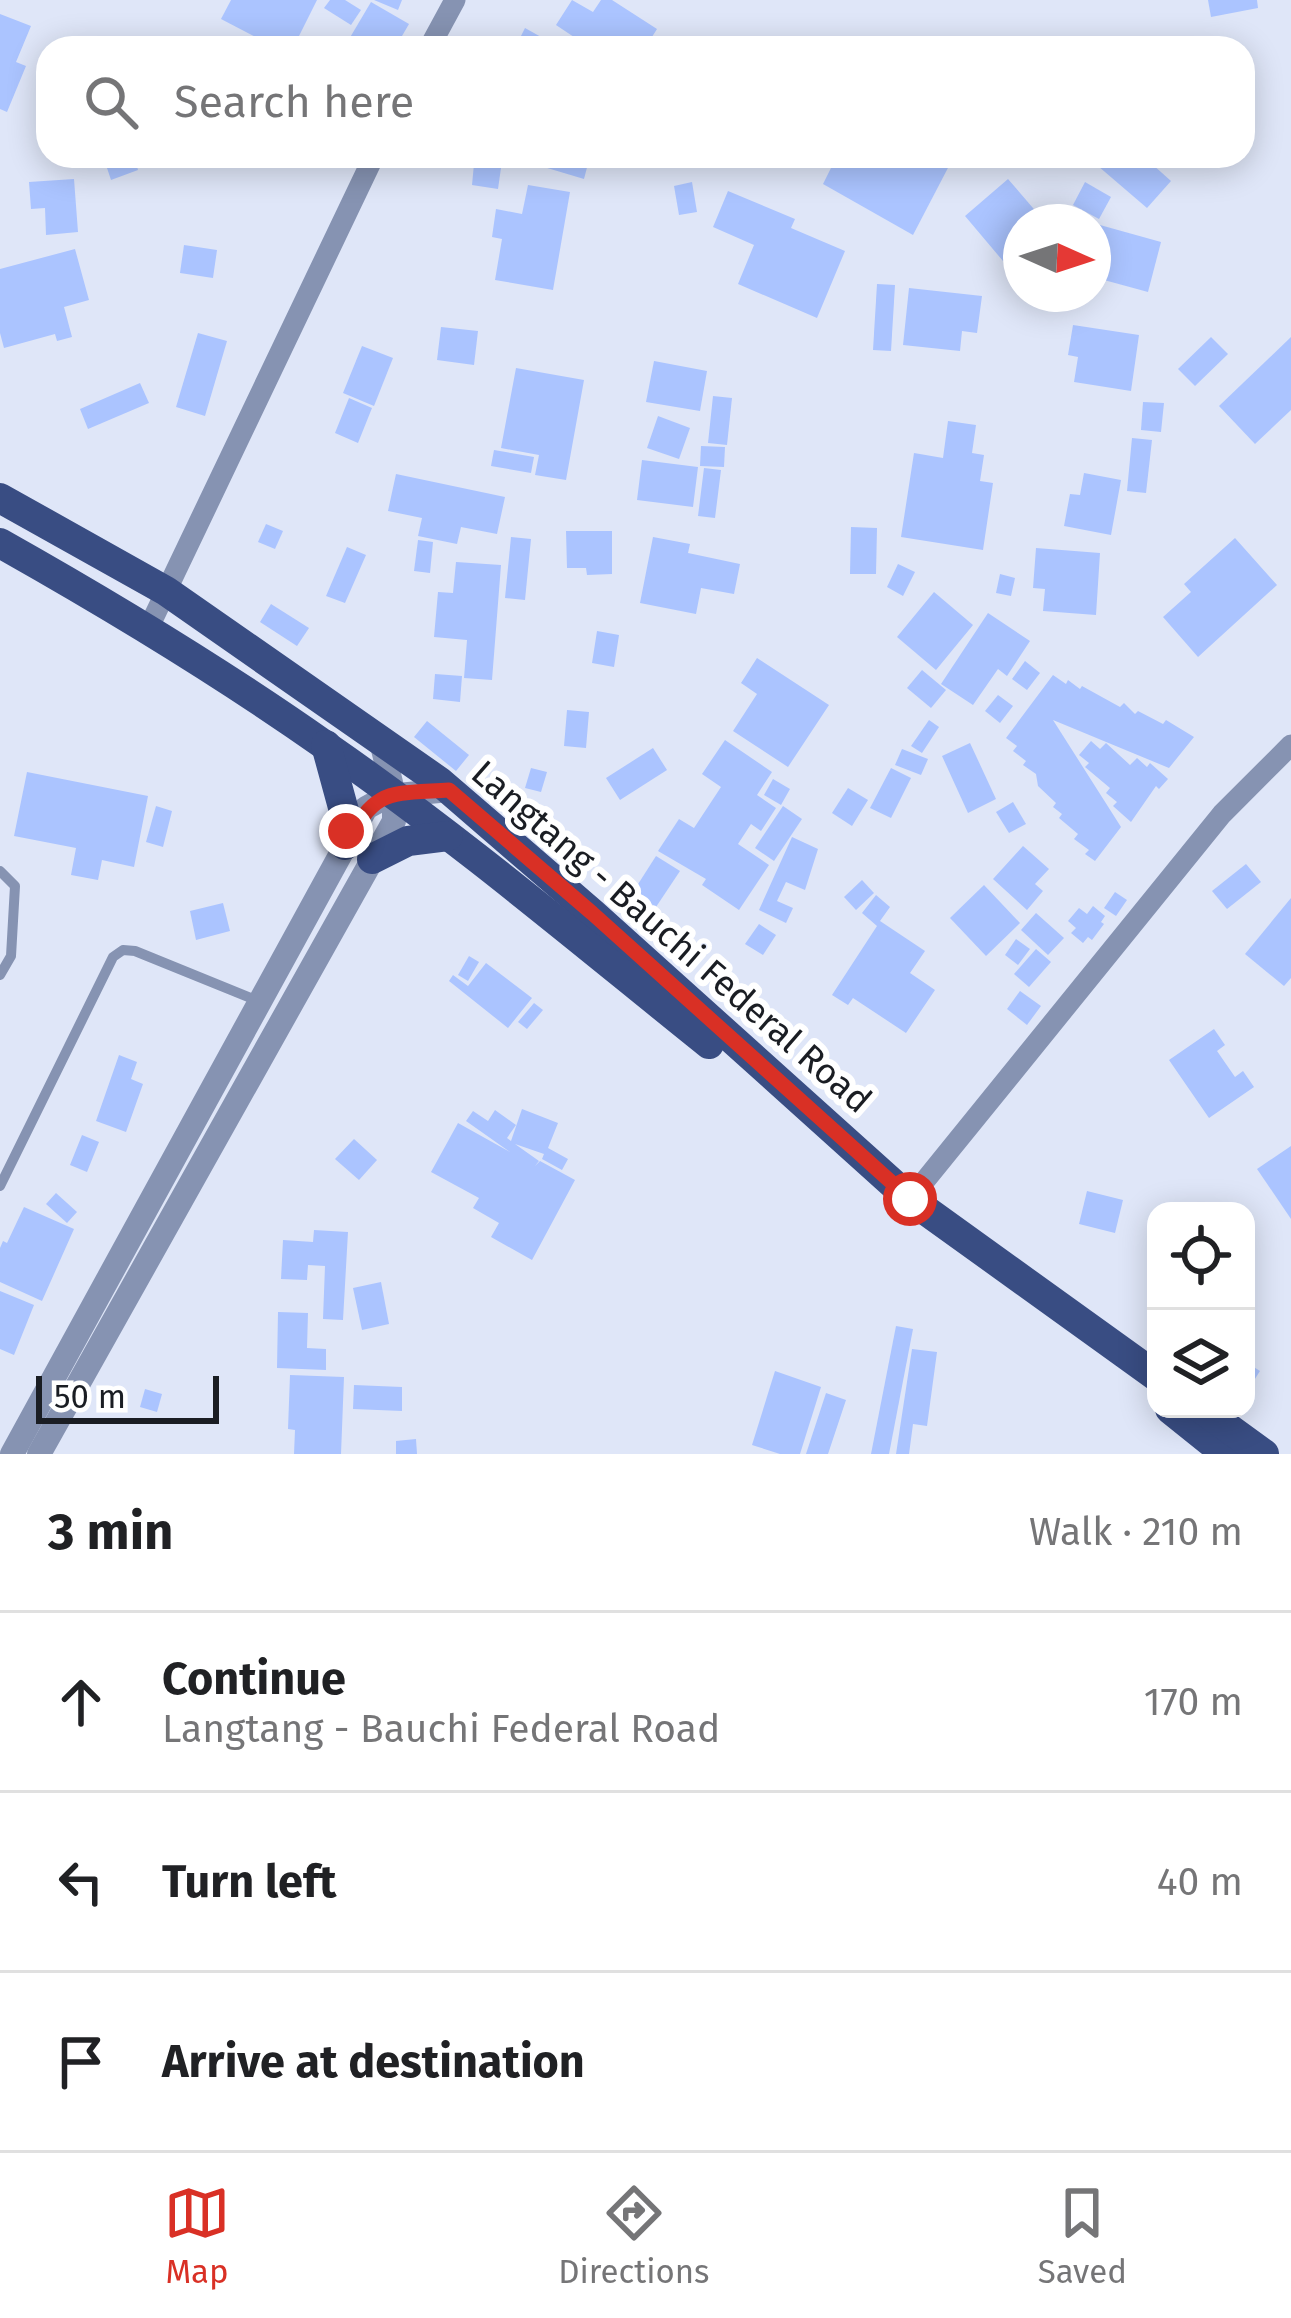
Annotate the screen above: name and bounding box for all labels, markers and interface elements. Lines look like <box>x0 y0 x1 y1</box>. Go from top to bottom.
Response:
search box <box>36 36 1255 168</box>
icon: search <box>78 69 144 135</box>
text: Search here <box>174 75 414 129</box>
north arrow <box>1003 204 1111 312</box>
street label: Langtang - Bauchi Federal Road <box>462 751 880 1122</box>
route end <box>319 804 373 858</box>
route start <box>883 1172 937 1226</box>
map controls <box>1147 1202 1255 1418</box>
button: locate <box>1147 1202 1255 1310</box>
button: layers <box>1147 1310 1255 1418</box>
scale bar <box>36 1370 219 1423</box>
text: 50 m <box>54 1377 126 1417</box>
text: 3 min <box>48 1501 174 1563</box>
text: Walk · 210 m <box>1029 1509 1243 1555</box>
text: Continue <box>162 1652 346 1706</box>
icon: ahead <box>48 1669 114 1735</box>
text: 170 m <box>1144 1679 1243 1725</box>
text: Langtang - Bauchi Federal Road <box>162 1706 720 1752</box>
icon: left <box>48 1849 114 1915</box>
text: Turn left <box>162 1855 336 1909</box>
text: 40 m <box>1157 1859 1243 1905</box>
icon: arrive <box>48 2029 114 2095</box>
text: Arrive at destination <box>162 2035 585 2089</box>
tab: Map <box>164 2180 230 2292</box>
tab: Directions <box>558 2180 710 2292</box>
tab: Saved <box>1038 2180 1127 2292</box>

